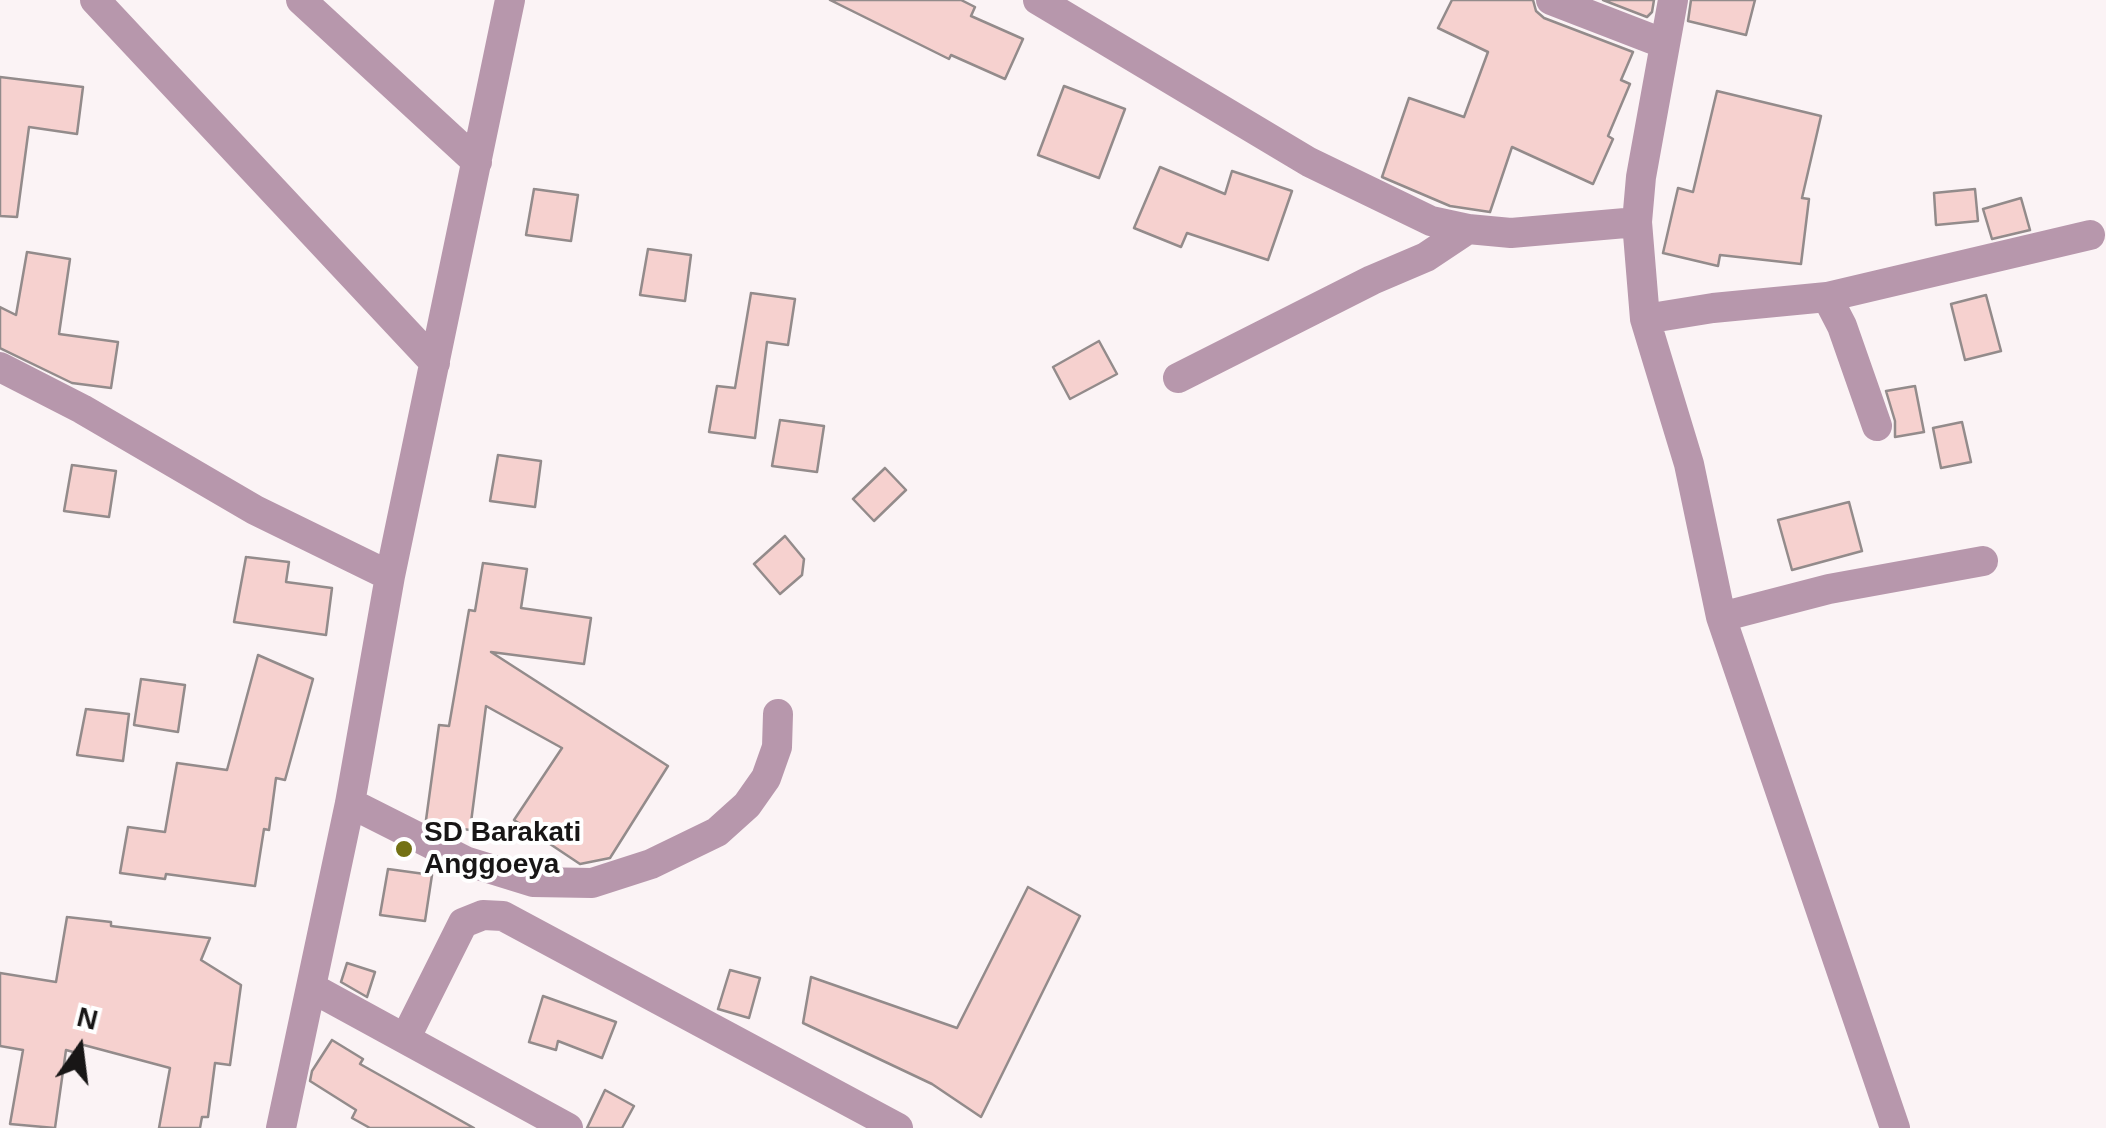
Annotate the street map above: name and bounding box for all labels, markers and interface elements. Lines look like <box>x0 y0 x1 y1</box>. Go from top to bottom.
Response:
place label: SD Barakati Anggoeya <box>424 816 581 882</box>
marker: SD Barakati Anggoeya <box>393 838 415 860</box>
north arrow <box>30 998 130 1098</box>
text: N <box>74 1001 101 1036</box>

